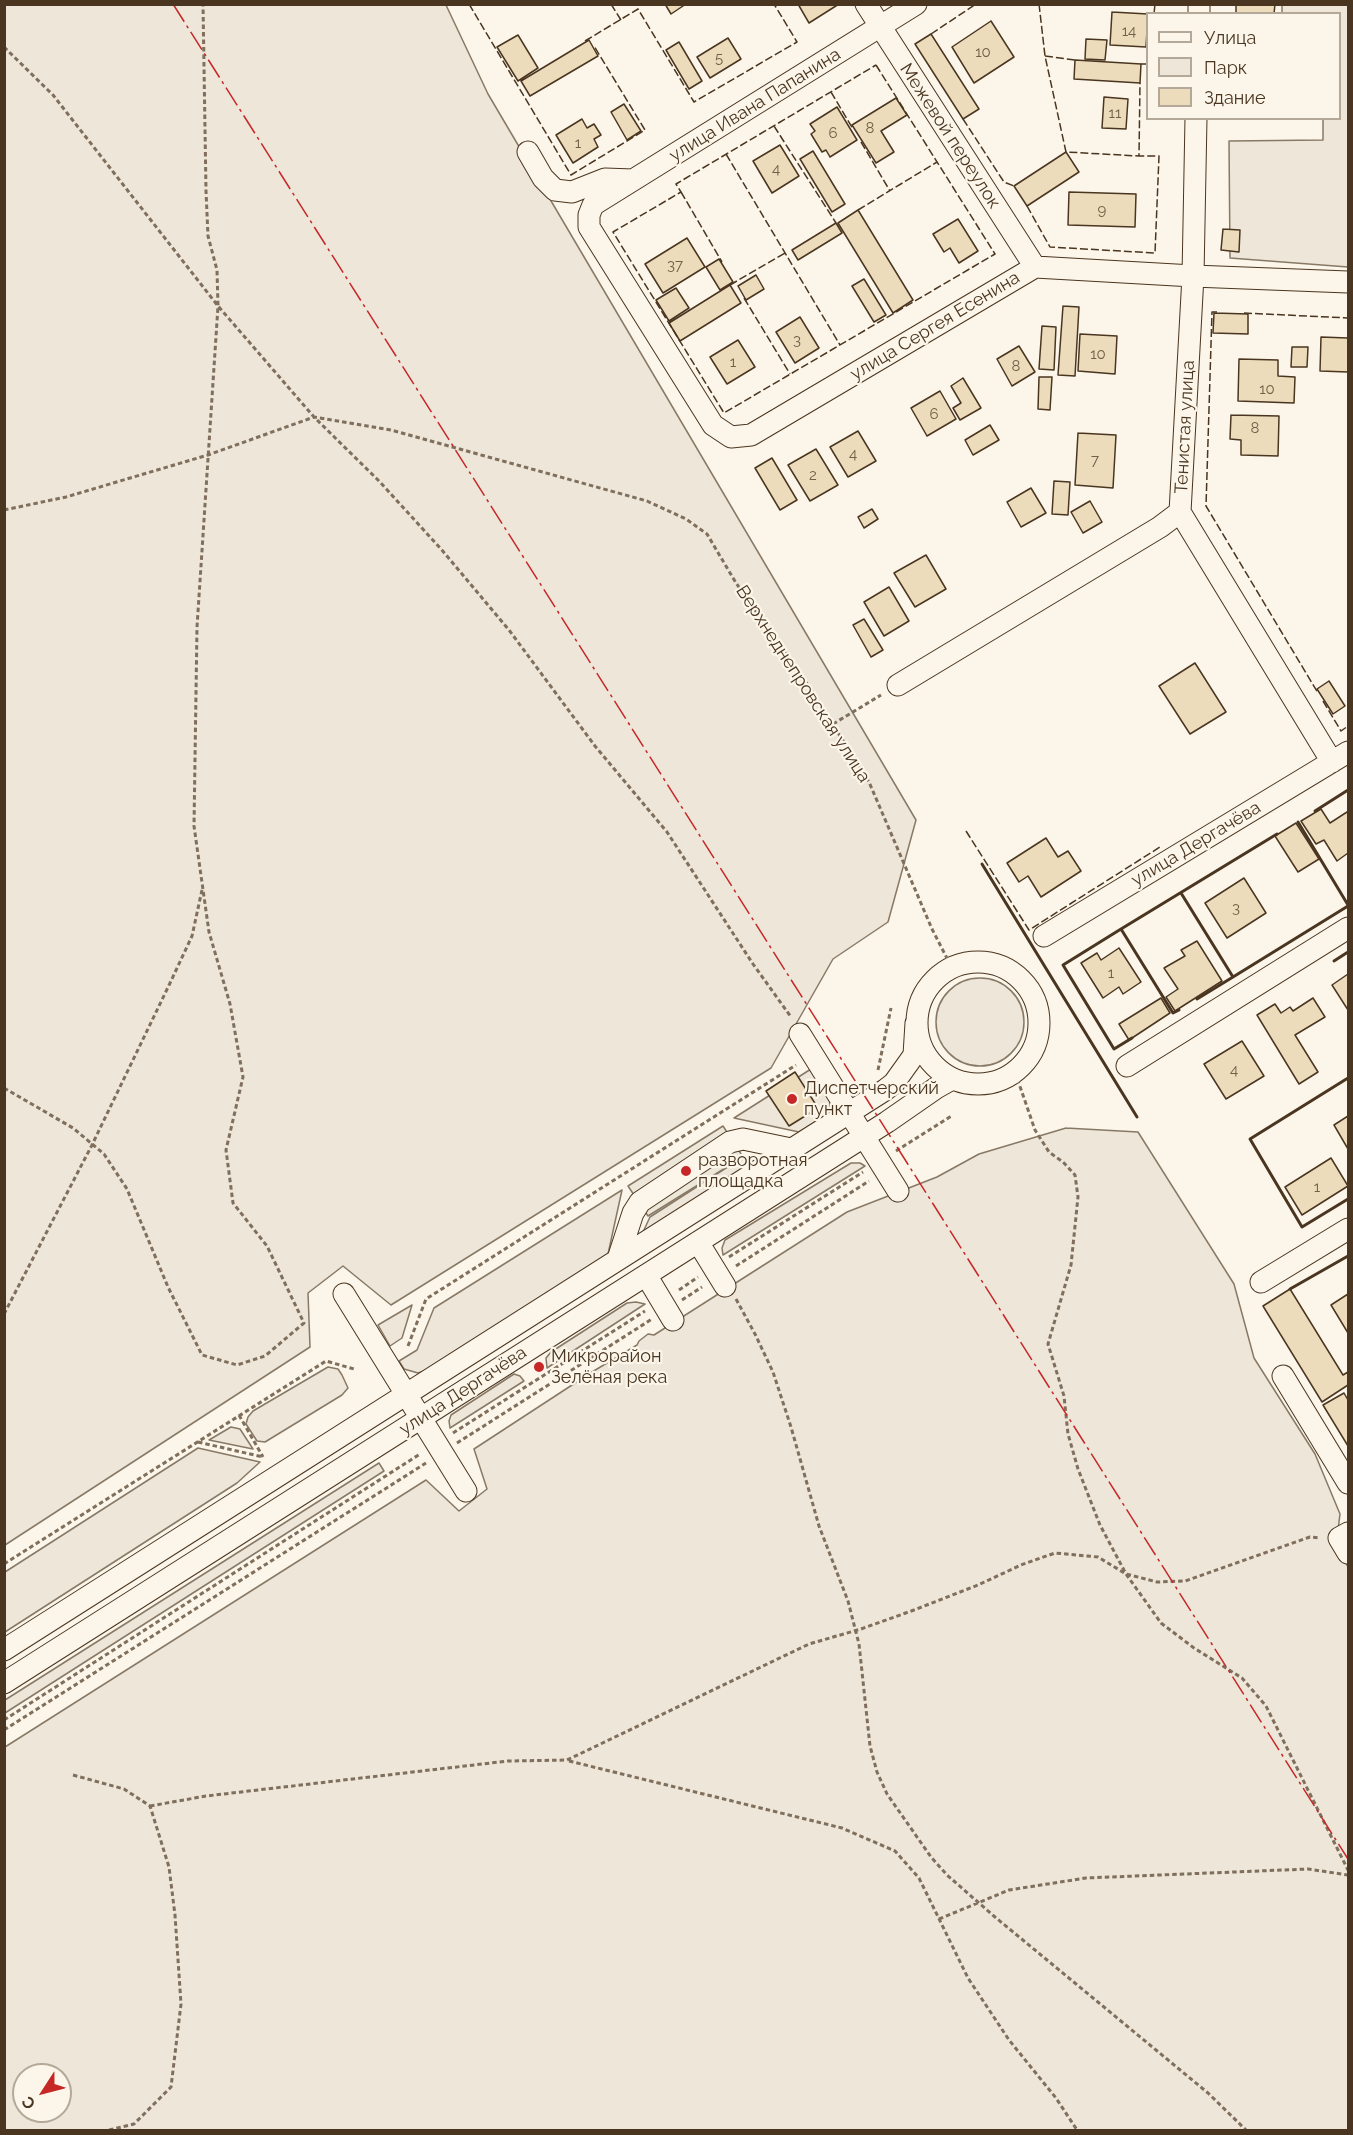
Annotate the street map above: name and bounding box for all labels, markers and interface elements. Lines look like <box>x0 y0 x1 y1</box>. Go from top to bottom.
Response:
legend <box>1146 12 1341 120</box>
house number: 14 <box>1122 22 1136 40</box>
text: Улица <box>1204 27 1256 48</box>
street label: улица Ивана Папанина <box>665 43 845 167</box>
house number: 10 <box>975 43 991 61</box>
house number: 5 <box>715 49 723 67</box>
text: Парк <box>1204 57 1247 78</box>
street label: Межевой переулок <box>895 59 1005 213</box>
text: Здание <box>1204 87 1266 108</box>
house number: 11 <box>1109 104 1121 122</box>
house number: 8 <box>866 119 874 137</box>
house number: 6 <box>828 124 838 142</box>
house number: 1 <box>575 134 581 152</box>
house number: 4 <box>772 160 780 178</box>
house number: 9 <box>1098 201 1106 219</box>
house number: 37 <box>667 256 683 274</box>
street label: улица Сергея Есенина <box>846 267 1024 385</box>
house number: 3 <box>793 331 801 349</box>
house number: 10 <box>1090 345 1106 363</box>
house number: 1 <box>730 353 736 371</box>
house number: 8 <box>1012 357 1020 375</box>
street label: Тенистая улица <box>1171 360 1199 494</box>
house number: 10 <box>1259 380 1275 398</box>
house number: 6 <box>929 405 939 423</box>
house number: 8 <box>1251 419 1259 437</box>
house number: 4 <box>849 445 857 463</box>
house number: 7 <box>1091 451 1099 469</box>
house number: 2 <box>809 466 817 484</box>
street label: Верхнеднепровская улица <box>731 581 875 787</box>
street label: улица Дергачёва <box>1127 797 1265 891</box>
house number: 3 <box>1232 899 1240 917</box>
house number: 1 <box>1108 964 1114 982</box>
house number: 4 <box>1230 1061 1238 1079</box>
place label: Диспетчерский пункт <box>804 1078 939 1120</box>
marker: Диспетчерский пункт <box>785 1092 799 1106</box>
place label: разворотная площадка <box>698 1150 808 1192</box>
marker: разворотная площадка <box>679 1164 693 1178</box>
house number: 1 <box>1314 1178 1320 1196</box>
street label: улица Дергачёва <box>395 1342 531 1440</box>
place label: Микрорайон Зелёная река <box>551 1346 667 1388</box>
marker: Микрорайон Зелёная река <box>532 1360 546 1374</box>
north arrow <box>12 2063 72 2123</box>
text: С <box>18 2093 40 2113</box>

